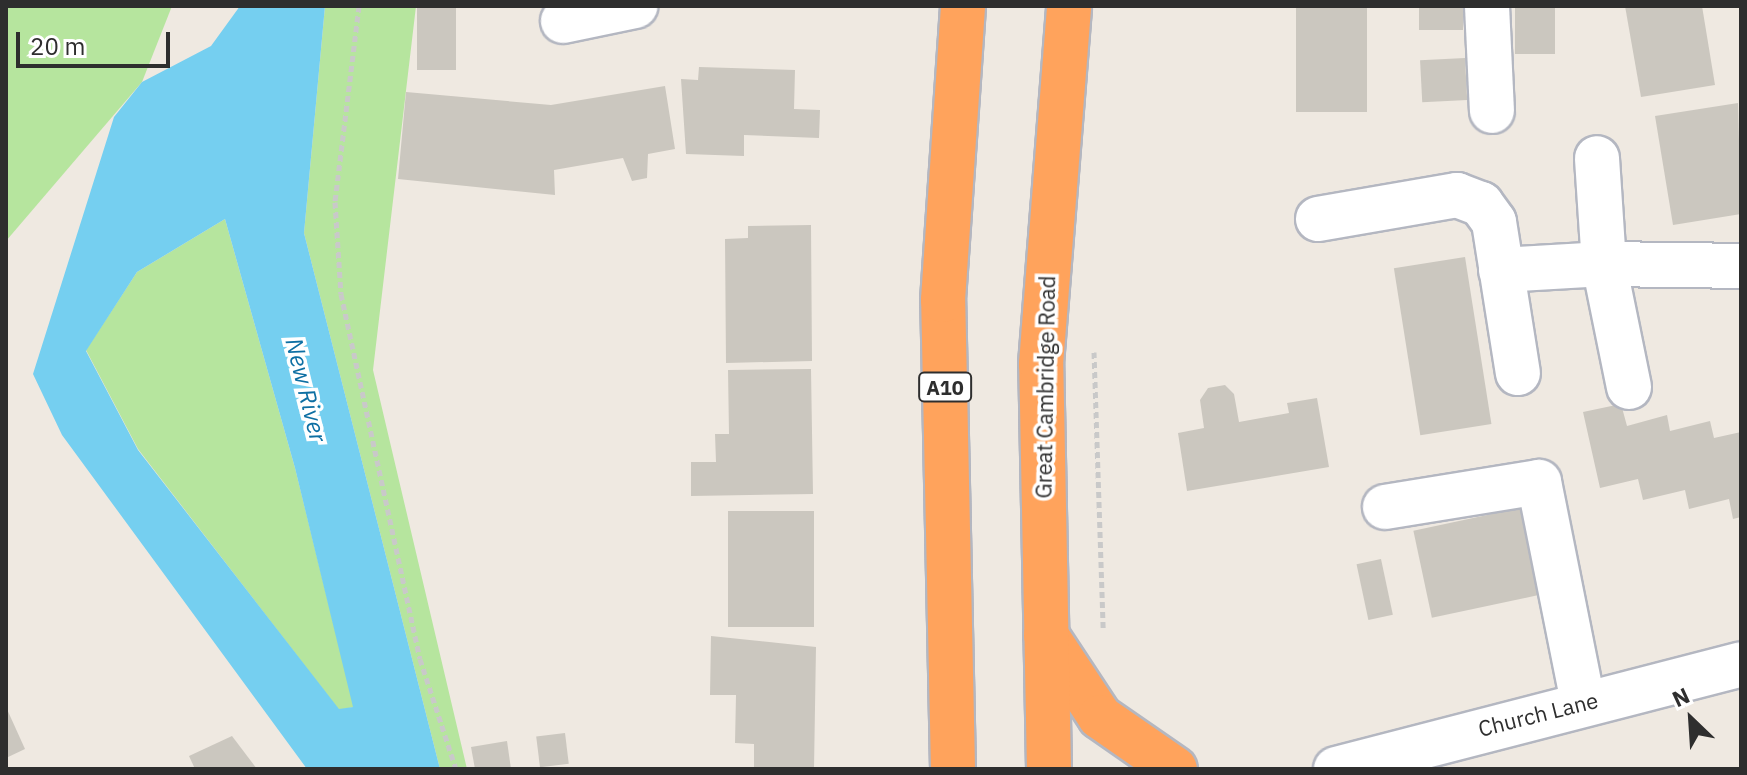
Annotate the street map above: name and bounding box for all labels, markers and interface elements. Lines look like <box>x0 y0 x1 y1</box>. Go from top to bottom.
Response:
scale bar <box>20 16 174 66</box>
text: 20 m <box>30 30 85 62</box>
street label: Great Cambridge Road <box>1030 275 1060 499</box>
water label: New River <box>279 335 333 445</box>
road number: A10 <box>917 371 973 403</box>
north arrow <box>1651 679 1731 759</box>
text: N <box>1667 680 1694 713</box>
street label: Church Lane <box>1475 686 1601 742</box>

